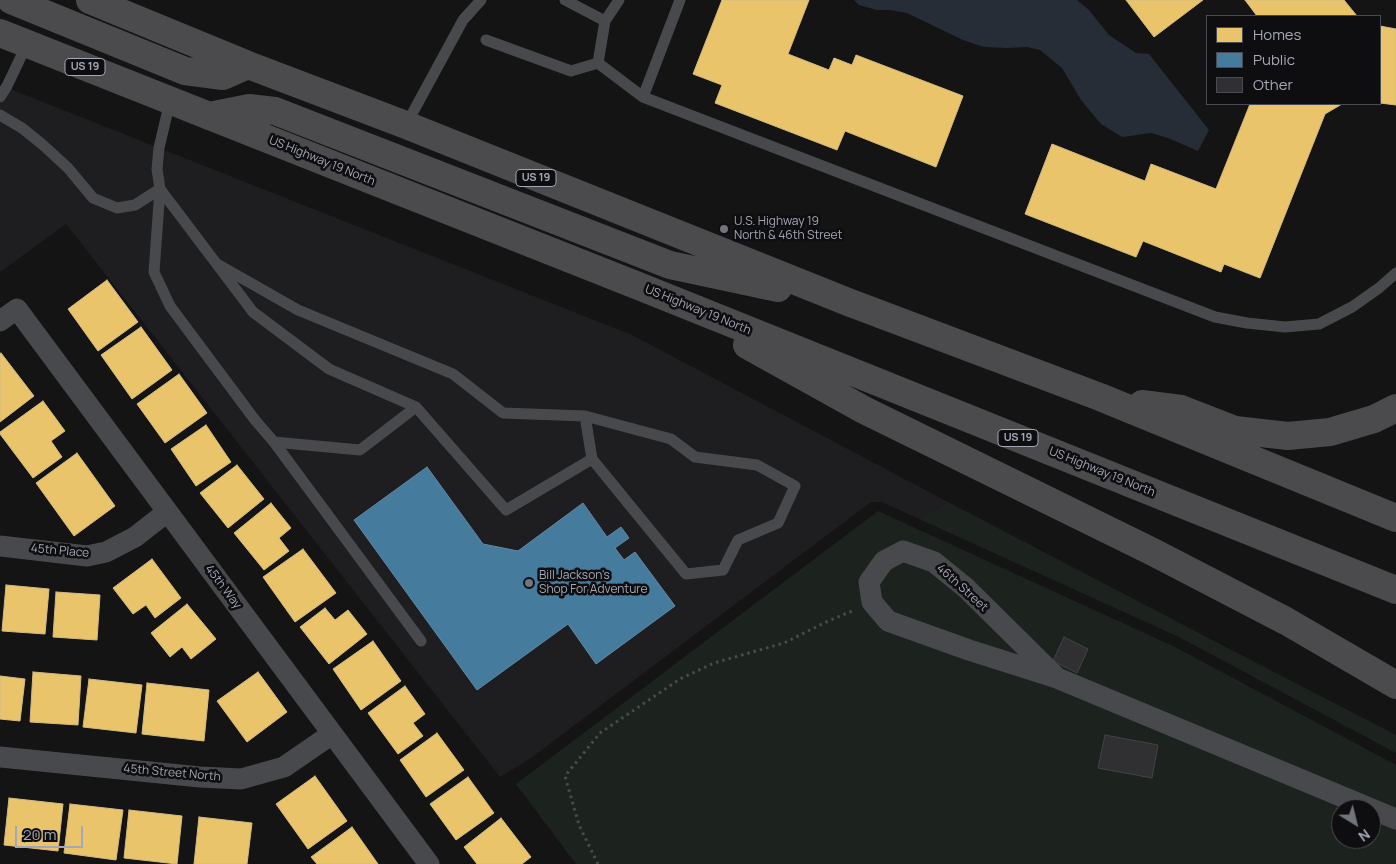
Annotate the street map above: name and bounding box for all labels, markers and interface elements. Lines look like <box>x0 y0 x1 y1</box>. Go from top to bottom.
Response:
legend <box>1206 15 1381 105</box>
text: Homes <box>1253 24 1301 45</box>
text: Public <box>1253 49 1295 70</box>
road number: US 19 <box>65 58 105 76</box>
text: Other <box>1253 74 1293 95</box>
street label: US Highway 19 North <box>267 133 377 189</box>
road number: US 19 <box>516 170 556 187</box>
place label: U.S. Highway 19 North & 46th Street <box>734 215 842 243</box>
marker: U.S. Highway 19 North & 46th Street <box>718 223 730 235</box>
street label: US Highway 19 North <box>643 282 753 338</box>
road number: US 19 <box>998 429 1038 446</box>
street label: US Highway 19 North <box>1047 444 1157 500</box>
street label: 45th Place <box>30 541 90 561</box>
street label: 46th Street <box>933 561 991 615</box>
street label: 45th Way <box>202 562 244 612</box>
place label: Bill Jackson's Shop For Adventure <box>539 569 647 597</box>
marker: Bill Jackson's Shop For Adventure <box>523 577 535 589</box>
street label: 45th Street North <box>123 762 221 784</box>
north arrow <box>1331 799 1381 849</box>
scale bar <box>18 816 85 848</box>
text: 20 m <box>23 824 56 845</box>
text: N <box>1355 825 1374 846</box>

